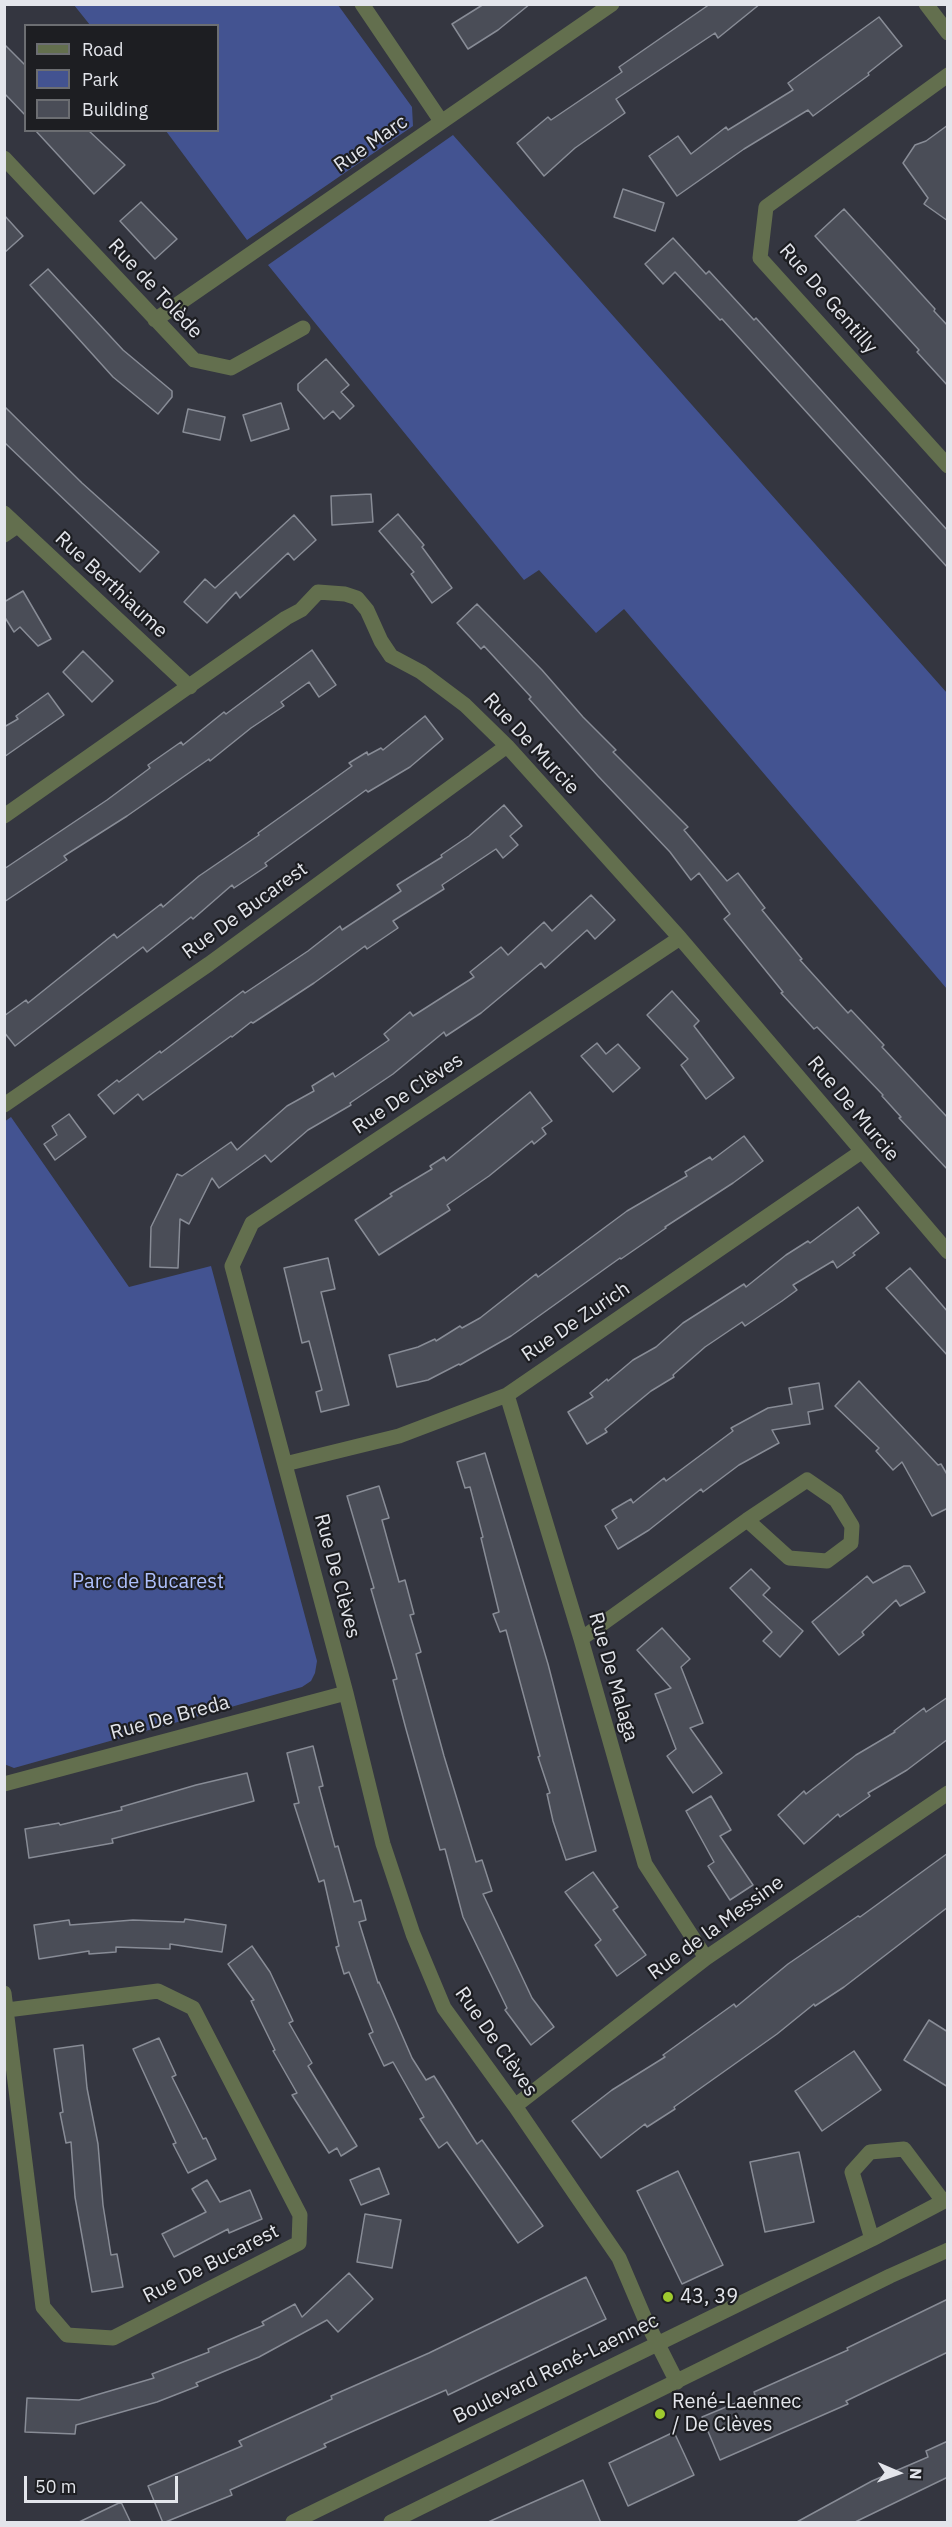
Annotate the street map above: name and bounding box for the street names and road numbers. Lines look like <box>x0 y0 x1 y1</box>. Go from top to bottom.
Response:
street label: Rue Marc <box>330 110 412 178</box>
street label: Rue de Tolède <box>103 234 207 344</box>
street label: Rue De Gentilly <box>774 239 882 359</box>
street label: Rue Berthiaume <box>50 527 172 643</box>
street label: Rue De Murcie <box>478 688 584 800</box>
street label: Rue De Bucarest <box>178 858 312 964</box>
street label: Rue De Clèves <box>348 1048 468 1140</box>
street label: Rue De Murcie <box>802 1052 904 1166</box>
street label: Rue De Zurich <box>517 1277 635 1367</box>
street label: Rue De Clèves <box>309 1511 365 1641</box>
street label: Rue De Malaga <box>583 1610 643 1744</box>
street label: Rue De Breda <box>108 1691 232 1745</box>
street label: Rue de la Messine <box>643 1871 789 1985</box>
street label: Rue De Clèves <box>449 1983 543 2101</box>
street label: Rue De Bucarest <box>139 2219 283 2309</box>
street label: Boulevard René-Laennec <box>450 2309 662 2429</box>

